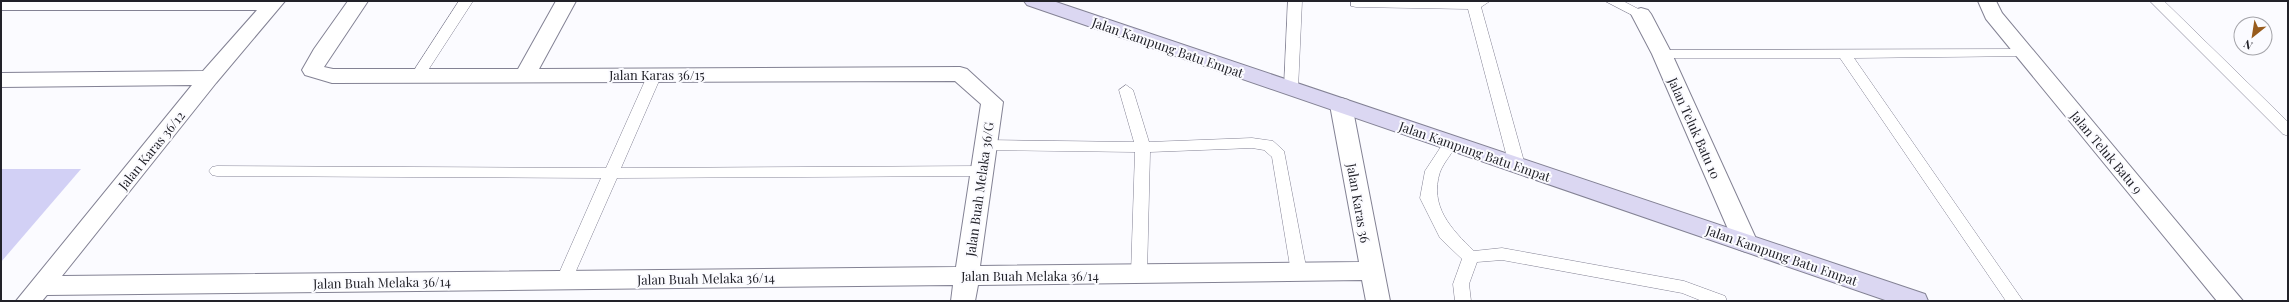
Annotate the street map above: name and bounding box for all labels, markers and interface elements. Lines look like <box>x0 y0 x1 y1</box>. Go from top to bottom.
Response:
street label: Jalan Kampung Batu Empat <box>1089 13 1246 81</box>
north arrow <box>2233 16 2273 56</box>
text: N <box>2241 37 2255 54</box>
street label: Jalan Karas 36/15 <box>608 66 705 83</box>
street label: Jalan Teluk Batu 10 <box>1665 74 1725 182</box>
street label: Jalan Teluk Batu 9 <box>2067 106 2147 197</box>
street label: Jalan Karas 36/12 <box>113 107 188 194</box>
street label: Jalan Kampung Batu Empat <box>1396 117 1553 185</box>
street label: Jalan Buah Melaka 36/G <box>961 121 997 258</box>
street label: Jalan Karas 36 <box>1343 161 1374 244</box>
street label: Jalan Kampung Batu Empat <box>1703 221 1860 289</box>
street label: Jalan Buah Melaka 36/14 <box>960 267 1099 284</box>
street label: Jalan Buah Melaka 36/14 <box>636 268 775 288</box>
street label: Jalan Buah Melaka 36/14 <box>312 272 451 292</box>

